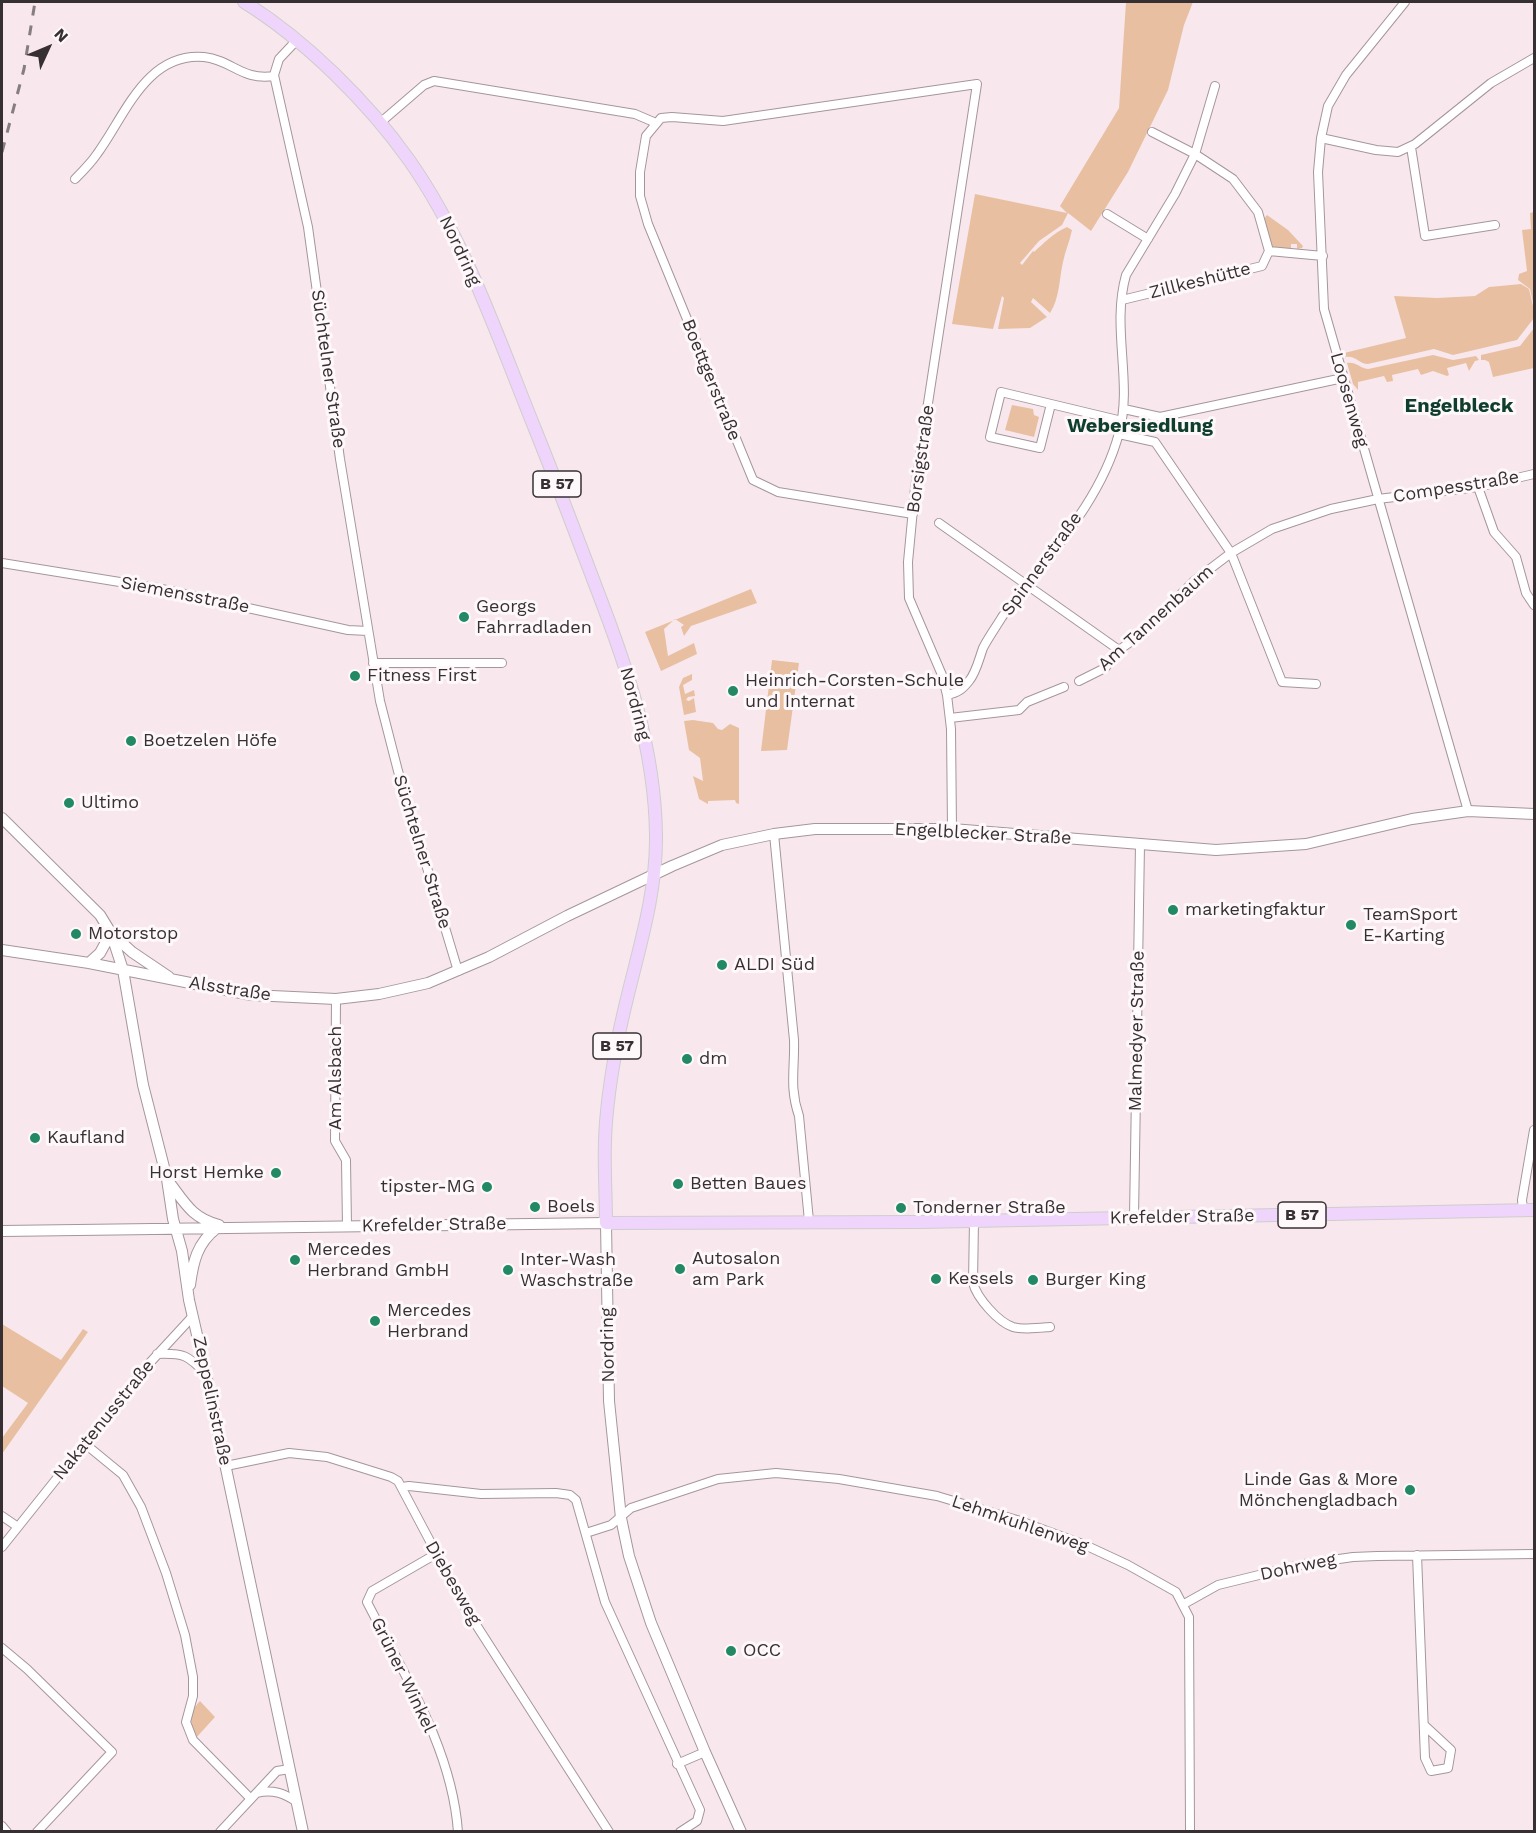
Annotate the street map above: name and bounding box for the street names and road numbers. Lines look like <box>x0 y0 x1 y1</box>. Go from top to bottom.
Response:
street label: Nordring <box>434 212 486 290</box>
street label: Zillkeshütte <box>1147 258 1253 304</box>
street label: Süchtelner Straße <box>306 288 350 450</box>
street label: Boettgerstraße <box>677 316 745 444</box>
street label: Loosenweg <box>1325 350 1373 450</box>
street label: Borsigstraße <box>903 403 939 515</box>
street label: Compesstraße <box>1391 466 1521 508</box>
road number: B 57 <box>533 471 581 497</box>
street label: Spinnerstraße <box>997 508 1087 620</box>
street label: Am Tannenbaum <box>1094 560 1218 676</box>
street label: Siemensstraße <box>119 572 251 618</box>
street label: Nordring <box>615 665 655 743</box>
street label: Süchtelner Straße <box>388 772 456 932</box>
street label: Engelblecker Straße <box>894 819 1072 849</box>
street label: Malmedyer Straße <box>1125 950 1149 1112</box>
street label: Alsstraße <box>187 972 273 1006</box>
street label: Am Alsbach <box>325 1026 347 1130</box>
road number: B 57 <box>593 1033 641 1059</box>
road number: B 57 <box>1278 1202 1326 1228</box>
street label: Krefelder Straße <box>1109 1205 1255 1229</box>
street label: Krefelder Straße <box>361 1213 507 1237</box>
street label: Nordring <box>597 1307 619 1383</box>
street label: Zeppelinstraße <box>188 1334 236 1468</box>
street label: Nakatenusstraße <box>49 1355 159 1485</box>
street label: Lehmkuhlenweg <box>949 1490 1091 1558</box>
street label: Diebesweg <box>420 1537 486 1629</box>
street label: Dohrweg <box>1258 1548 1338 1586</box>
street label: Grüner Winkel <box>366 1614 440 1736</box>

